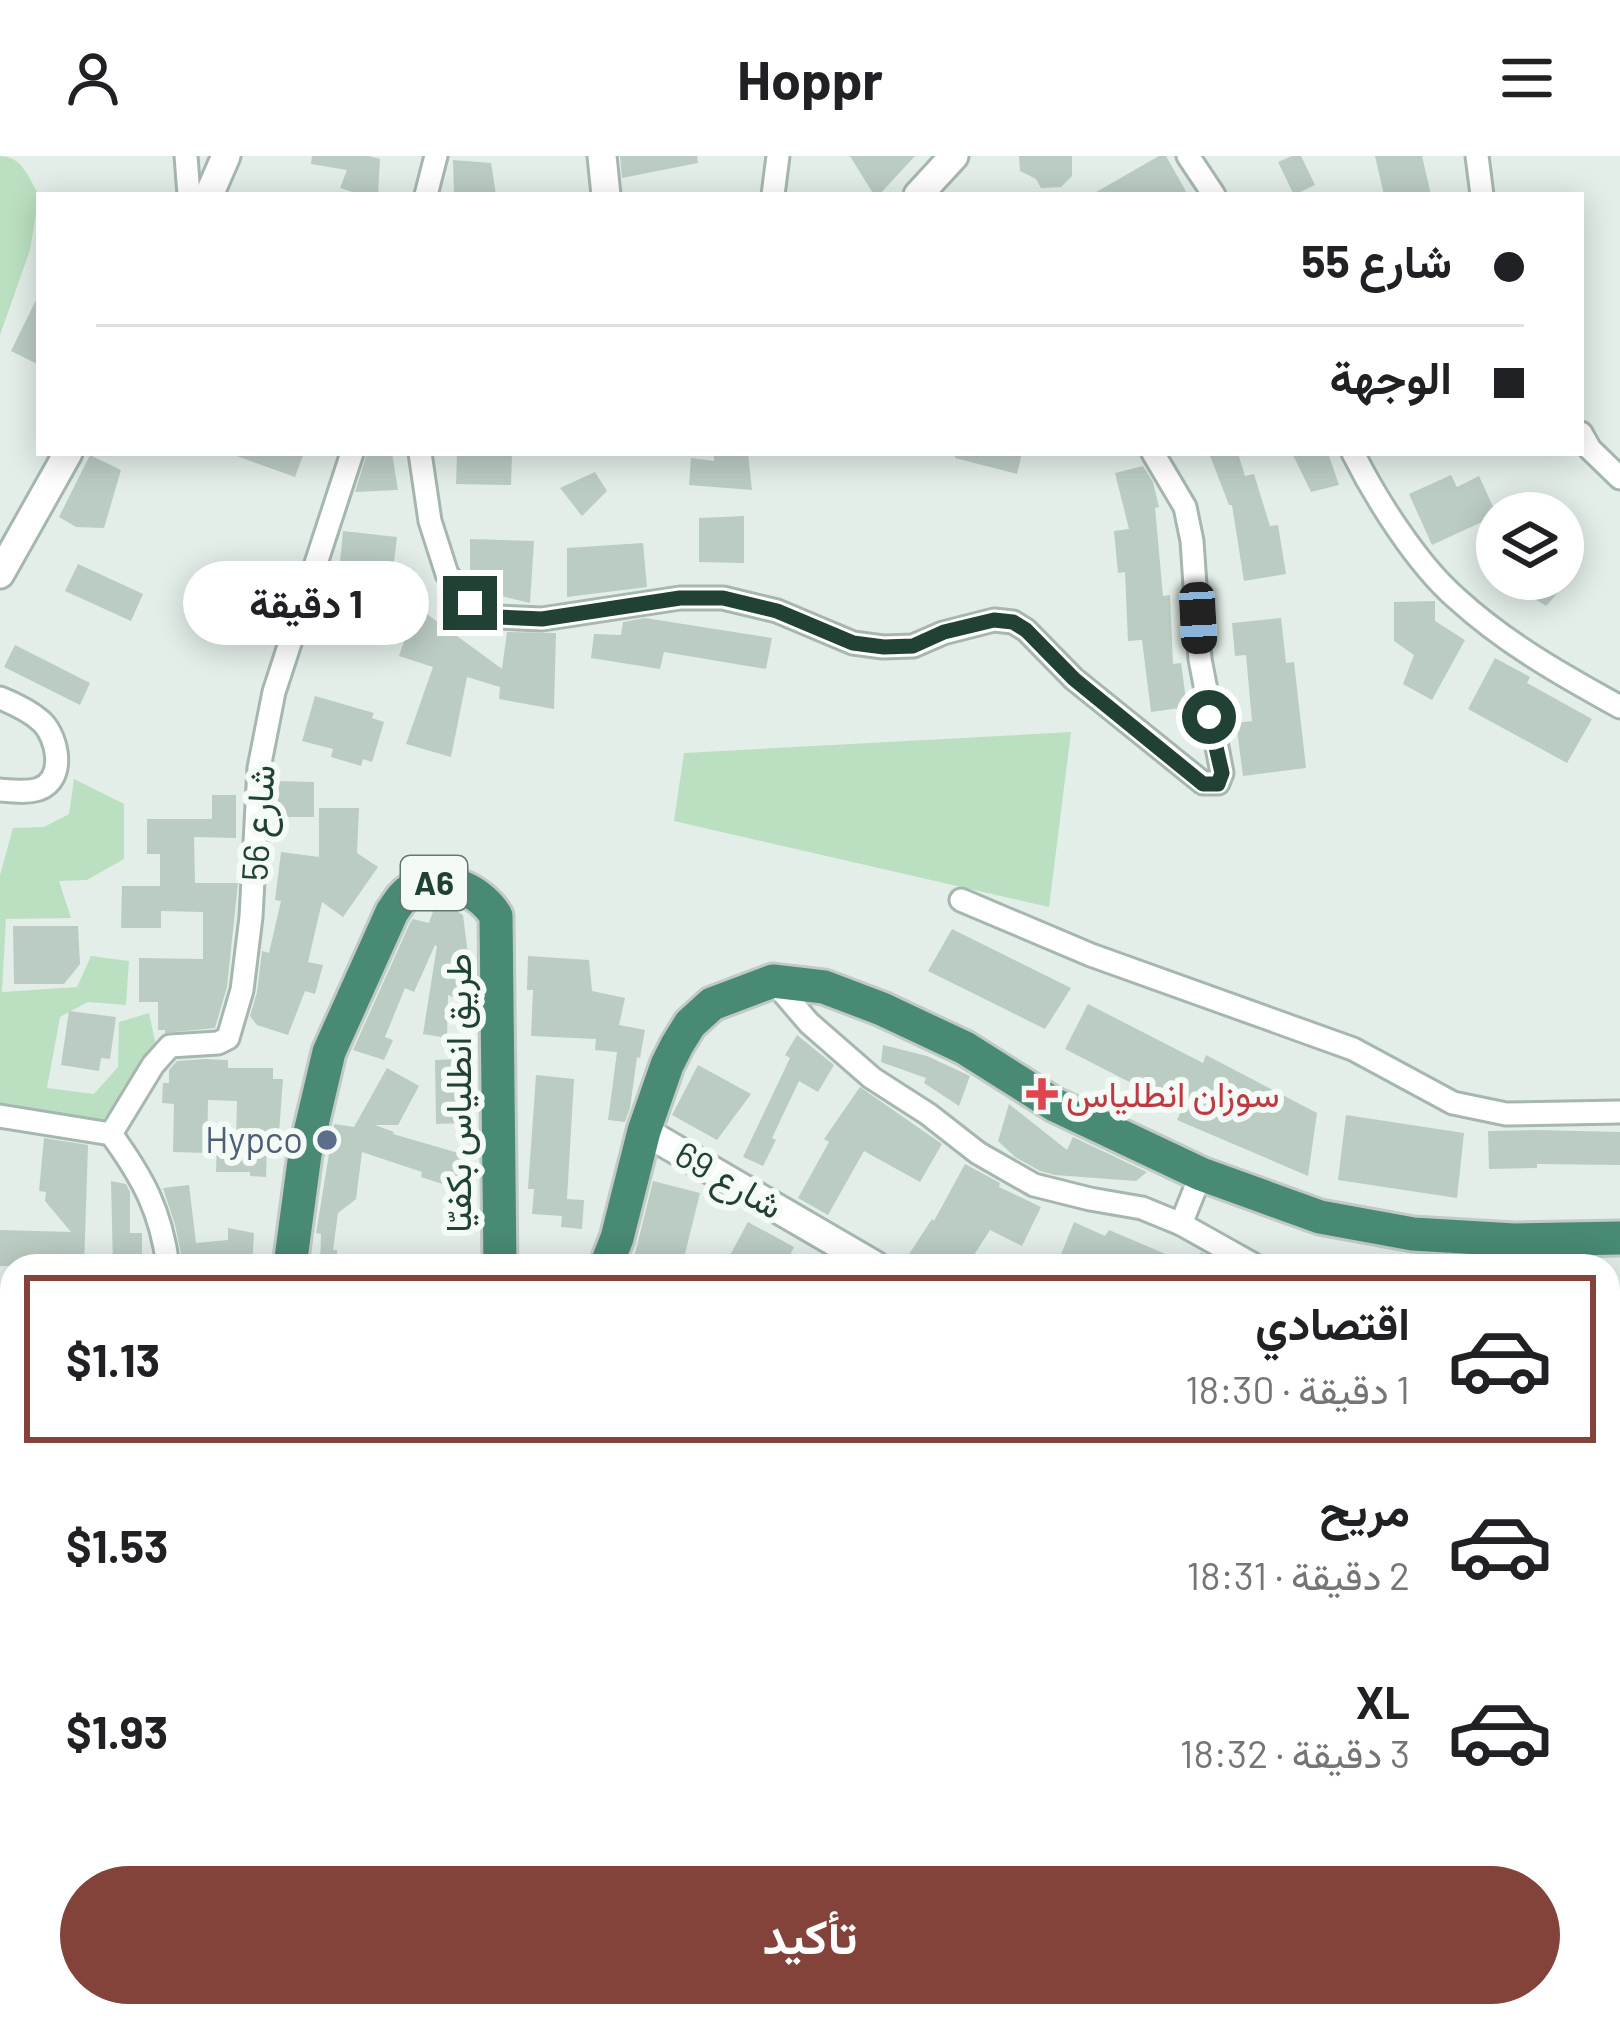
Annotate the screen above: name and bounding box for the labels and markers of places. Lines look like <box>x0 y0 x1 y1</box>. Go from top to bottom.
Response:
place label: سوزان انطلياس <box>1066 1071 1280 1117</box>
marker: سوزان انطلياس <box>1029 1081 1055 1107</box>
place label: Hypco <box>205 1117 303 1160</box>
marker: Hypco <box>314 1127 340 1153</box>

